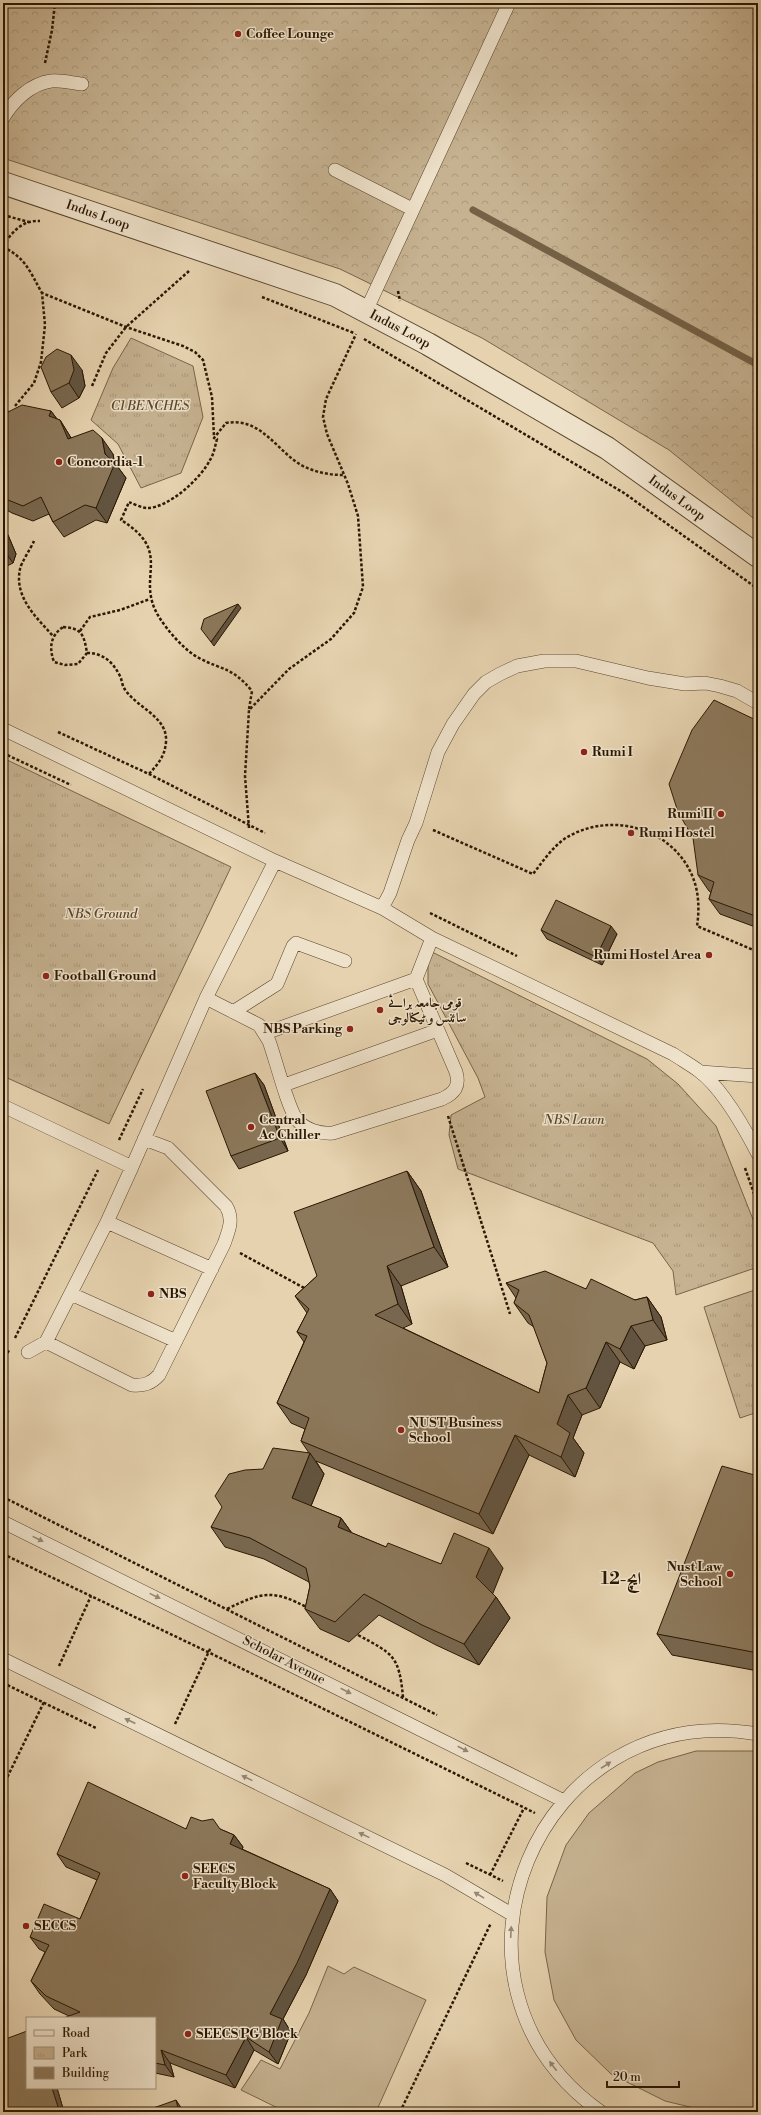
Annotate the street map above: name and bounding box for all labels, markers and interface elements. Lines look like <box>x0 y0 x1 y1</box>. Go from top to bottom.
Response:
place label: Coffee Lounge <box>246 26 334 42</box>
marker: Coffee Lounge <box>233 29 243 39</box>
street label: Indus Loop <box>64 197 132 233</box>
street label: Indus Loop <box>367 306 433 352</box>
park label: C1 BENCHES <box>111 398 190 414</box>
place label: Concordia-1 <box>67 454 144 470</box>
marker: Concordia-1 <box>54 457 64 467</box>
street label: Indus Loop <box>645 472 709 524</box>
place label: Rumi I <box>592 744 633 760</box>
marker: Rumi I <box>579 747 589 757</box>
place label: Rumi II <box>667 806 713 822</box>
marker: Rumi II <box>716 809 726 819</box>
place label: Rumi Hostel <box>639 825 715 841</box>
marker: Rumi Hostel <box>626 828 636 838</box>
park label: NBS Ground <box>64 906 138 922</box>
place label: Rumi Hostel Area <box>594 947 702 963</box>
marker: Rumi Hostel Area <box>704 950 714 960</box>
place label: Football Ground <box>54 968 157 984</box>
marker: Football Ground <box>41 971 51 981</box>
place label: قومی جامعہ برائے سائنس و ٹیکنالوجی <box>387 994 466 1026</box>
marker: قومی جامعہ برائے سائنس و ٹیکنالوجی <box>375 1005 385 1015</box>
place label: NBS Parking <box>263 1021 343 1037</box>
marker: NBS Parking <box>345 1024 355 1034</box>
place label: Central Ac Chiller <box>258 1112 321 1143</box>
park label: NBS Lawn <box>542 1112 605 1128</box>
marker: Central Ac Chiller <box>246 1122 256 1132</box>
place label: NBS <box>159 1286 187 1302</box>
marker: NBS <box>146 1289 156 1299</box>
place label: NUST Business School <box>409 1415 502 1446</box>
marker: NUST Business School <box>396 1425 406 1435</box>
one-way arrow <box>32 1536 44 1542</box>
place label: Nust Law School <box>667 1559 723 1590</box>
district label: ایچ-12 <box>601 1568 642 1593</box>
marker: Nust Law School <box>725 1569 735 1579</box>
one-way arrow <box>149 1593 160 1599</box>
street label: Scholar Avenue <box>240 1632 328 1688</box>
one-way arrow <box>341 1688 352 1694</box>
one-way arrow <box>125 1718 136 1724</box>
one-way arrow <box>457 1746 468 1752</box>
one-way arrow <box>601 1761 612 1769</box>
one-way arrow <box>241 1775 253 1781</box>
one-way arrow <box>358 1832 370 1838</box>
place label: SEECS Faculty Block <box>193 1861 278 1892</box>
marker: SEECS Faculty Block <box>180 1871 190 1881</box>
one-way arrow <box>473 1892 485 1899</box>
place label: SECCS <box>34 1918 77 1934</box>
marker: SECCS <box>21 1921 31 1931</box>
one-way arrow <box>508 1926 515 1938</box>
legend <box>26 2017 156 2089</box>
text: Road <box>62 2026 90 2041</box>
place label: SEECS PG Block <box>196 2026 299 2042</box>
marker: SEECS PG Block <box>183 2029 193 2039</box>
text: Park <box>62 2046 88 2061</box>
one-way arrow <box>549 2060 558 2071</box>
scale bar <box>607 2063 679 2089</box>
text: Building <box>61 2066 110 2081</box>
text: 20 m <box>613 2070 641 2085</box>

